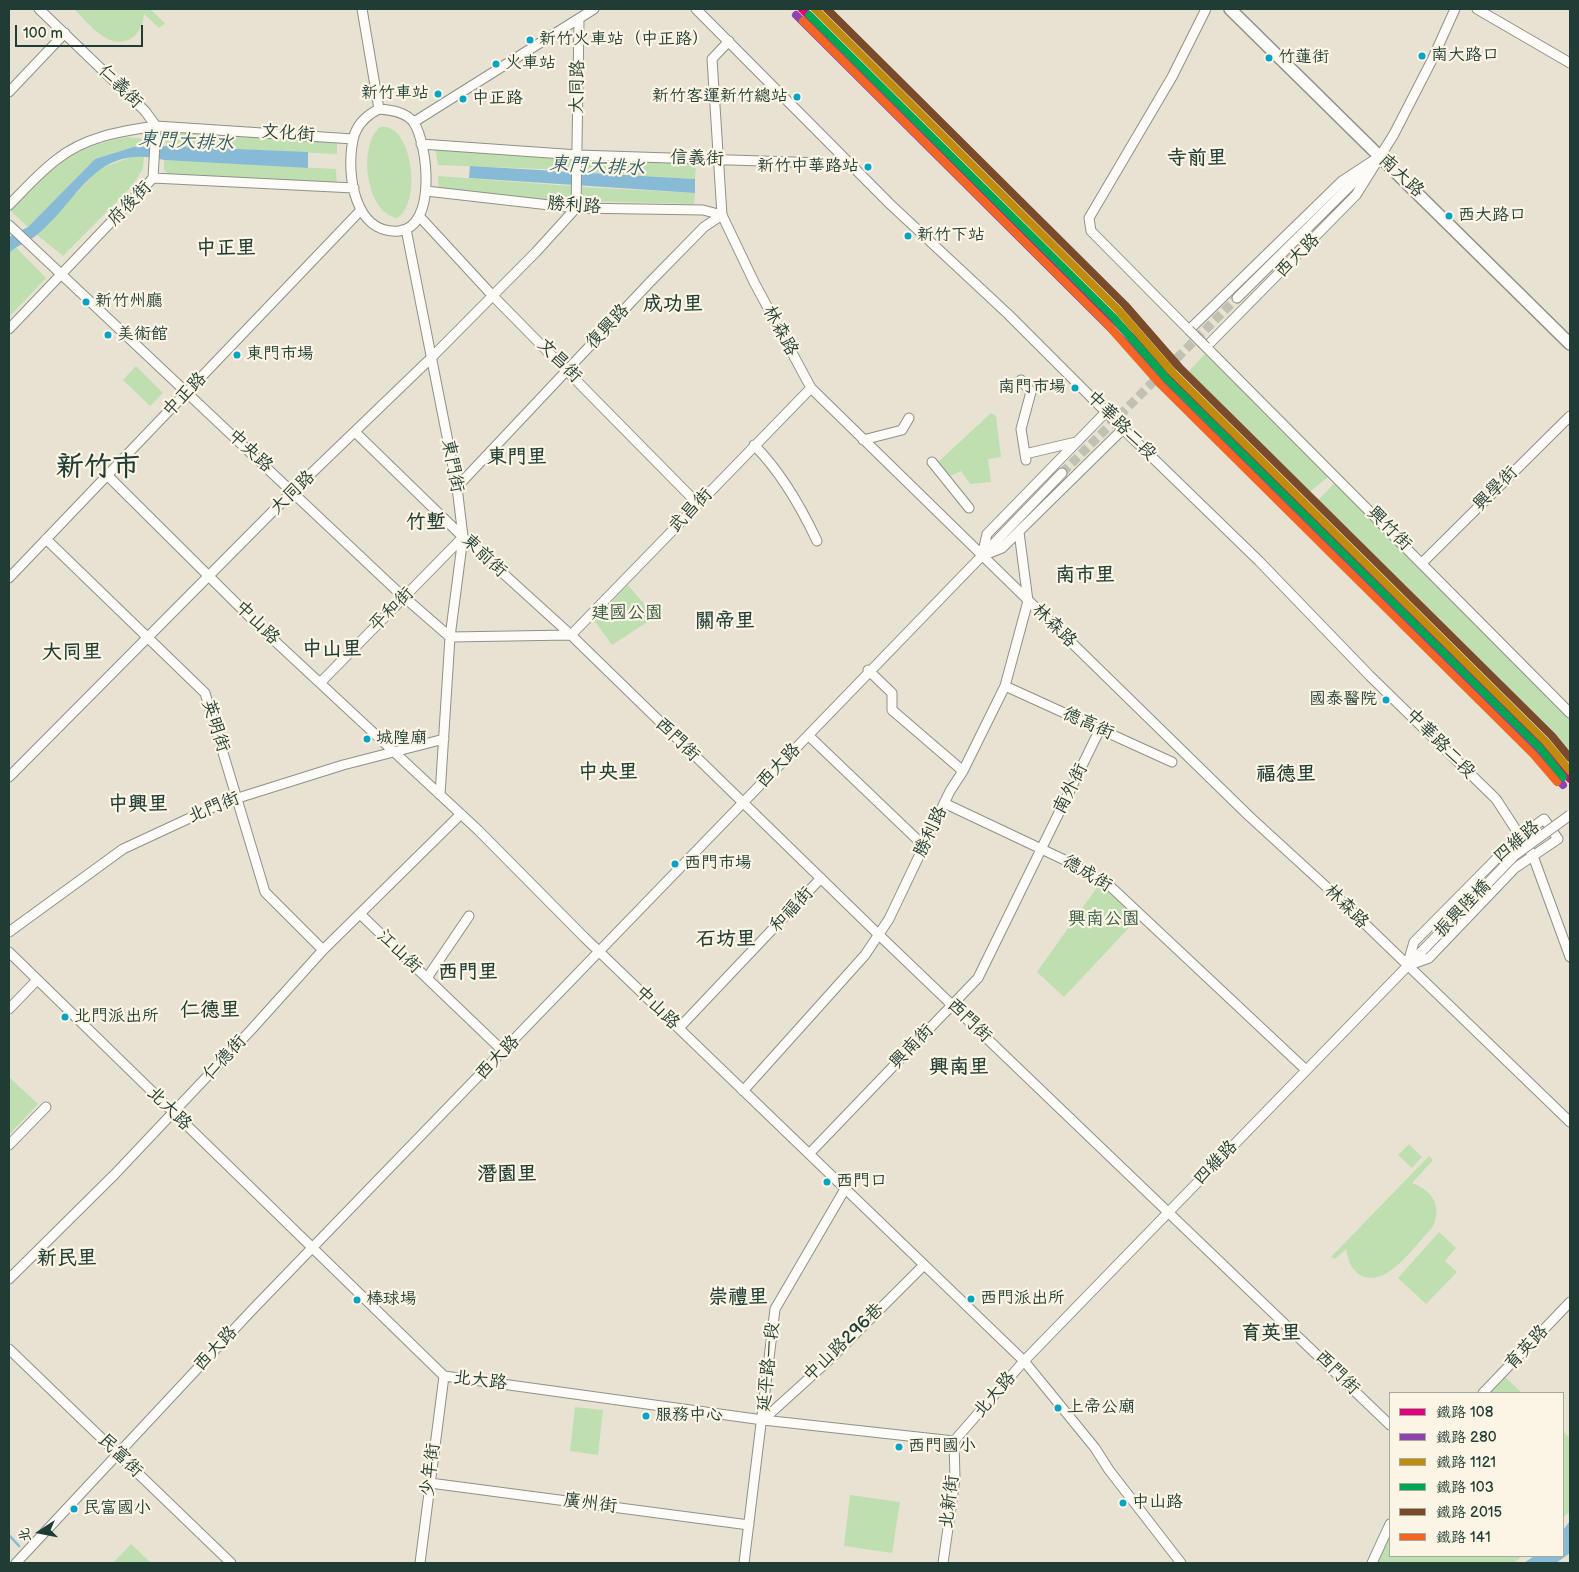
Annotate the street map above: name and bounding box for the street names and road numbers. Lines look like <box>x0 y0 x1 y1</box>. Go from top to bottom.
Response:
street label: 仁義街 <box>93 60 147 114</box>
street label: 大同路 <box>567 60 589 114</box>
street label: 文化街 <box>260 121 316 147</box>
street label: 信義街 <box>670 147 724 171</box>
street label: 南大路 <box>1374 150 1428 202</box>
street label: 府後街 <box>103 177 157 231</box>
street label: 勝利路 <box>546 193 602 219</box>
street label: 西大路 <box>1271 229 1325 283</box>
street label: 復興路 <box>582 300 634 354</box>
street label: 林森路 <box>758 302 802 360</box>
street label: 文昌街 <box>532 334 586 388</box>
street label: 中正路 <box>158 368 212 422</box>
street label: 中華路二段 <box>1082 387 1160 465</box>
street label: 中央路 <box>223 425 277 477</box>
street label: 東門街 <box>436 437 468 495</box>
street label: 興學街 <box>1469 462 1523 516</box>
street label: 大同路 <box>266 466 320 520</box>
street label: 武昌街 <box>664 484 718 538</box>
street label: 興竹街 <box>1362 502 1416 556</box>
street label: 東前街 <box>457 530 511 582</box>
street label: 平和街 <box>365 583 419 637</box>
street label: 中山路 <box>230 596 284 650</box>
street label: 林森路 <box>1027 599 1081 653</box>
street label: 英明街 <box>196 697 234 755</box>
street label: 德高街 <box>1059 703 1117 745</box>
street label: 中華路二段 <box>1401 705 1479 783</box>
street label: 西門街 <box>650 713 704 767</box>
street label: 西大路 <box>752 739 806 793</box>
street label: 南外街 <box>1049 760 1093 818</box>
street label: 北門街 <box>185 788 243 828</box>
street label: 勝利路 <box>910 803 952 861</box>
street label: 四維路 <box>1489 816 1545 868</box>
street label: 德成街 <box>1058 851 1116 897</box>
street label: 振興陸橋 <box>1430 876 1496 942</box>
street label: 林森路 <box>1319 880 1373 934</box>
street label: 和福街 <box>766 883 818 937</box>
street label: 江山街 <box>372 925 426 979</box>
street label: 中山路 <box>630 981 684 1035</box>
street label: 西門街 <box>942 994 996 1048</box>
street label: 興南街 <box>885 1020 939 1074</box>
street label: 仁德街 <box>199 1031 251 1085</box>
street label: 西大路 <box>471 1031 525 1085</box>
street label: 北大路 <box>142 1082 196 1136</box>
street label: 四維路 <box>1189 1136 1243 1190</box>
street label: 中山路296巷 <box>799 1299 889 1387</box>
street label: 延平路一段 <box>754 1321 784 1413</box>
street label: 育英路 <box>1501 1321 1553 1375</box>
street label: 西大路 <box>190 1322 242 1376</box>
street label: 西門街 <box>1310 1346 1364 1400</box>
street label: 北大路 <box>452 1367 508 1395</box>
street label: 北大路 <box>969 1368 1021 1422</box>
street label: 民富街 <box>93 1429 147 1483</box>
street label: 少年街 <box>417 1442 445 1498</box>
street label: 北新街 <box>936 1474 964 1530</box>
street label: 廣州街 <box>562 1490 618 1518</box>

